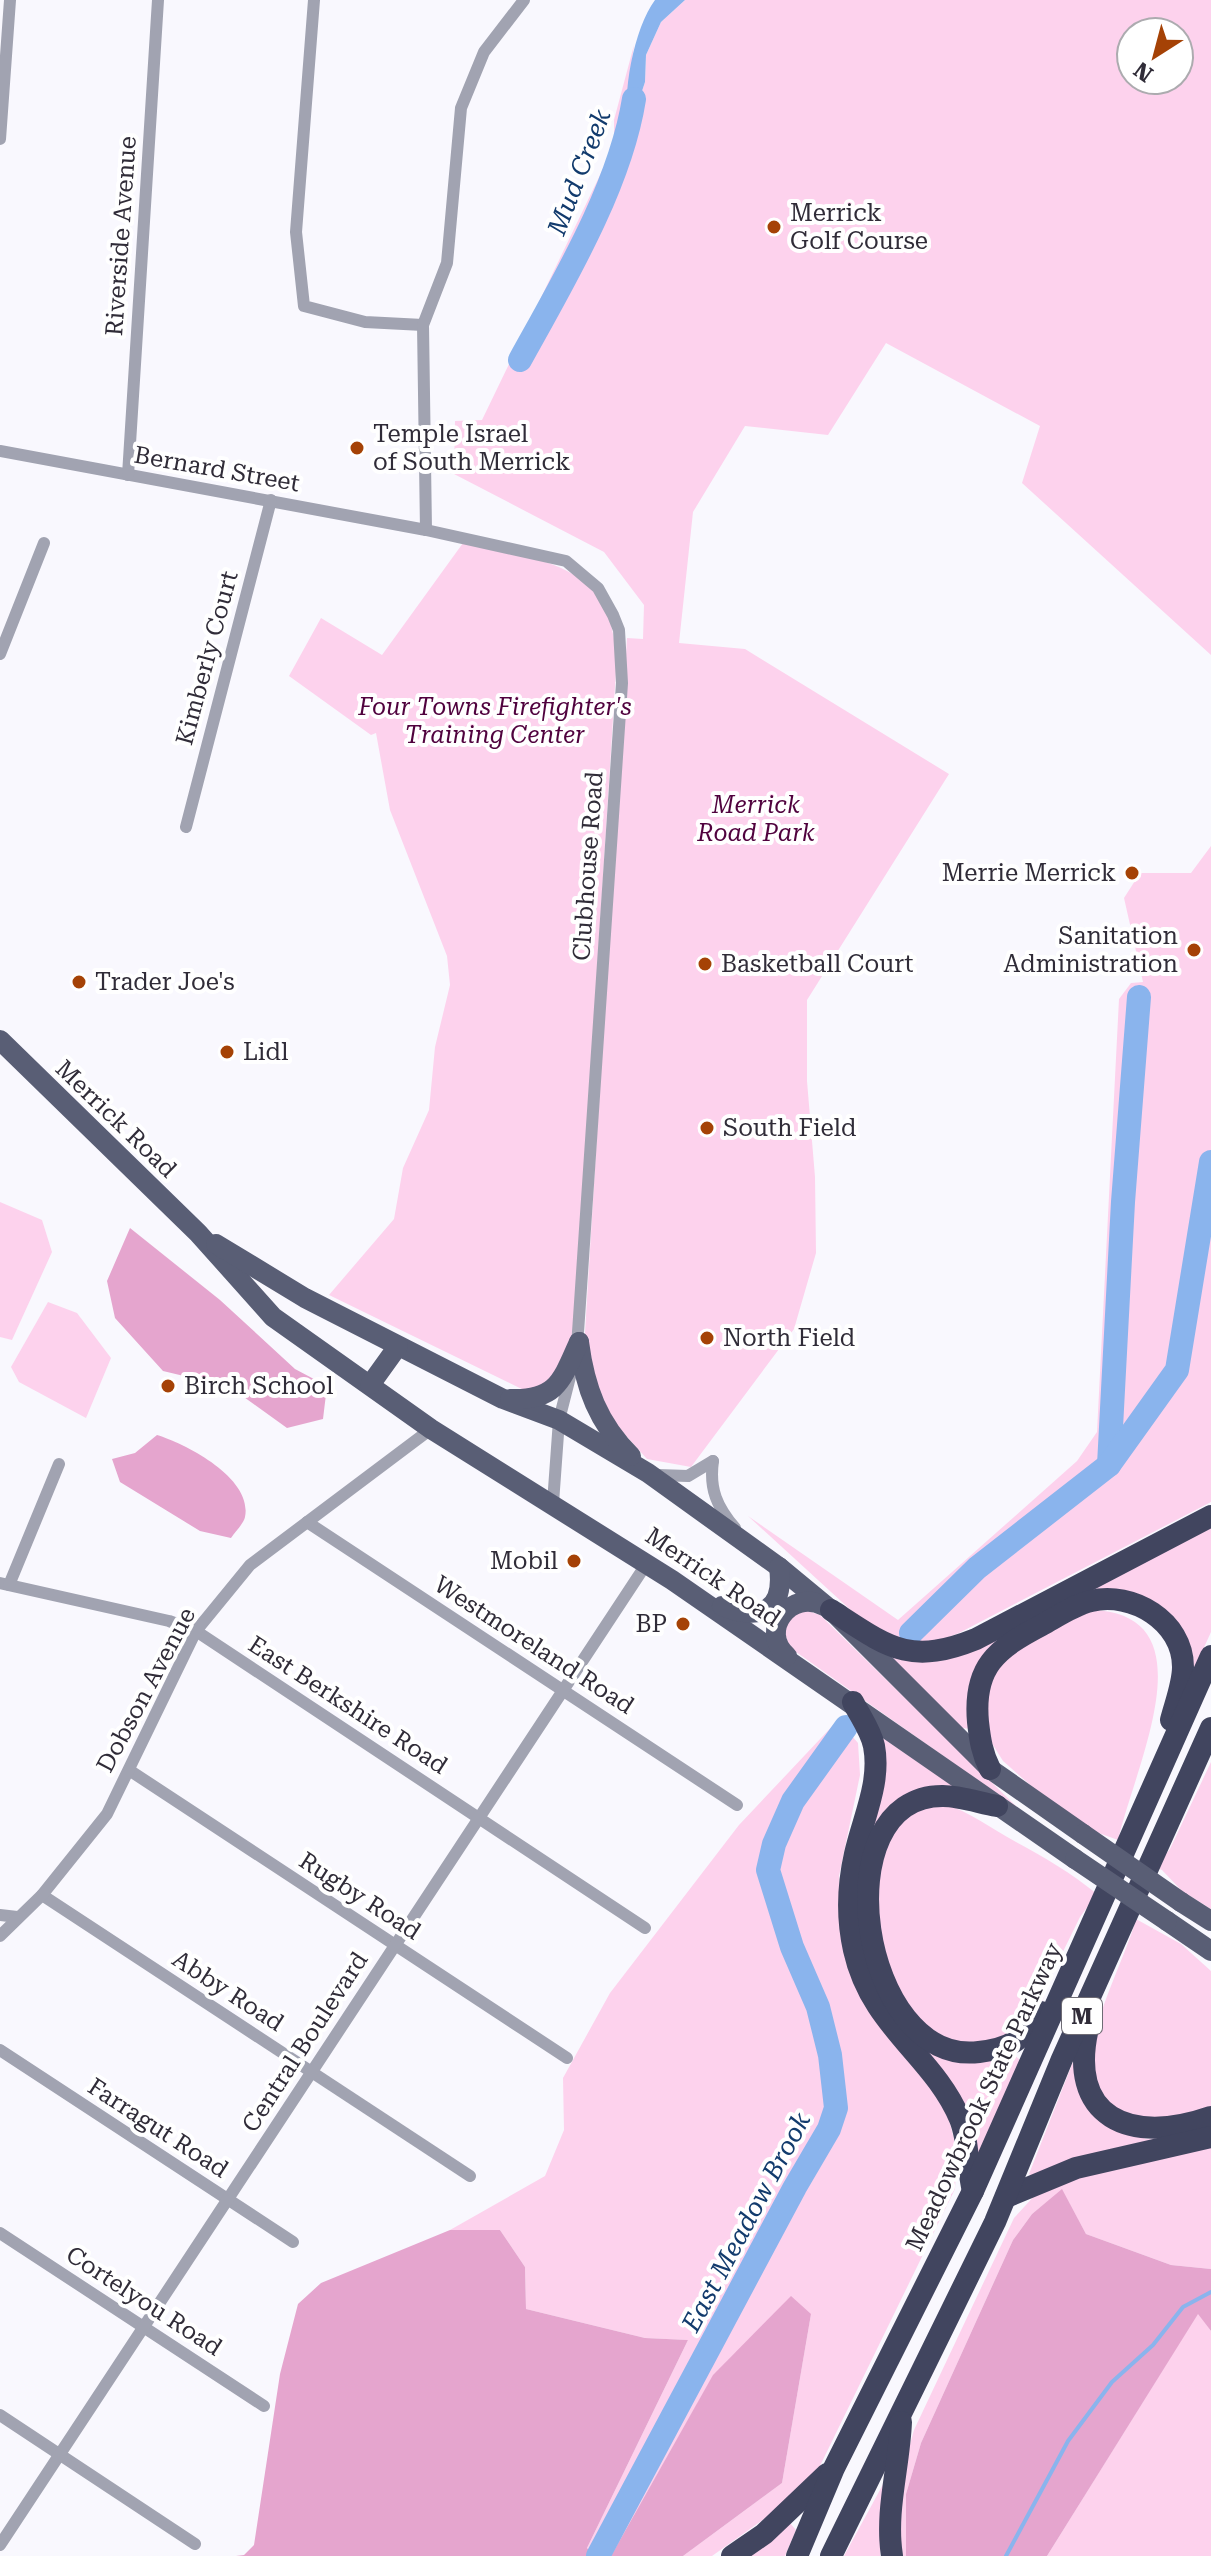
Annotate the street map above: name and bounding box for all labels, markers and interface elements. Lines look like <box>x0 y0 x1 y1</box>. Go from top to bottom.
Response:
north arrow <box>1115 16 1195 96</box>
text: N <box>1129 57 1158 87</box>
water label: Mud Creek <box>541 104 617 240</box>
street label: Riverside Avenue <box>100 135 142 337</box>
place label: Merrick Golf Course <box>790 199 928 255</box>
marker: Merrick Golf Course <box>765 218 783 236</box>
place label: Temple Israel of South Merrick <box>373 420 570 476</box>
marker: Temple Israel of South Merrick <box>348 439 366 457</box>
street label: Bernard Street <box>132 441 302 497</box>
street label: Kimberly Court <box>170 568 244 748</box>
park label: Four Towns Firefighter's Training Center <box>357 693 632 749</box>
street label: Clubhouse Road <box>567 770 609 962</box>
park label: Merrick Road Park <box>696 791 815 847</box>
place label: Merrie Merrick <box>942 859 1116 887</box>
marker: Merrie Merrick <box>1123 864 1141 882</box>
place label: Sanitation Administration <box>1003 922 1178 978</box>
marker: Sanitation Administration <box>1185 941 1203 959</box>
place label: Basketball Court <box>721 950 913 978</box>
marker: Basketball Court <box>696 955 714 973</box>
place label: Trader Joe's <box>95 968 235 996</box>
marker: Trader Joe's <box>70 973 88 991</box>
place label: Lidl <box>243 1038 288 1066</box>
marker: Lidl <box>218 1043 236 1061</box>
street label: Merrick Road <box>50 1054 182 1184</box>
place label: South Field <box>723 1114 856 1142</box>
marker: South Field <box>698 1119 716 1137</box>
place label: North Field <box>723 1324 855 1352</box>
marker: North Field <box>698 1329 716 1347</box>
place label: Birch School <box>184 1372 333 1400</box>
marker: Birch School <box>159 1377 177 1395</box>
street label: Merrick Road <box>640 1522 786 1632</box>
place label: Mobil <box>490 1547 558 1575</box>
marker: Mobil <box>565 1552 583 1570</box>
street label: Westmoreland Road <box>429 1570 639 1720</box>
street label: Dobson Avenue <box>91 1603 201 1777</box>
place label: BP <box>635 1610 667 1638</box>
marker: BP <box>674 1615 692 1633</box>
street label: East Berkshire Road <box>243 1630 453 1780</box>
street label: Rugby Road <box>294 1846 426 1946</box>
street label: Meadowbrook State Parkway <box>900 1938 1068 2256</box>
street label: Abby Road <box>167 1945 289 2037</box>
street label: Central Boulevard <box>236 1947 374 2137</box>
road number: M <box>1062 1998 1102 2034</box>
street label: Farragut Road <box>83 2072 233 2184</box>
water label: East Meadow Brook <box>675 2107 817 2338</box>
street label: Cortelyou Road <box>61 2240 227 2362</box>

